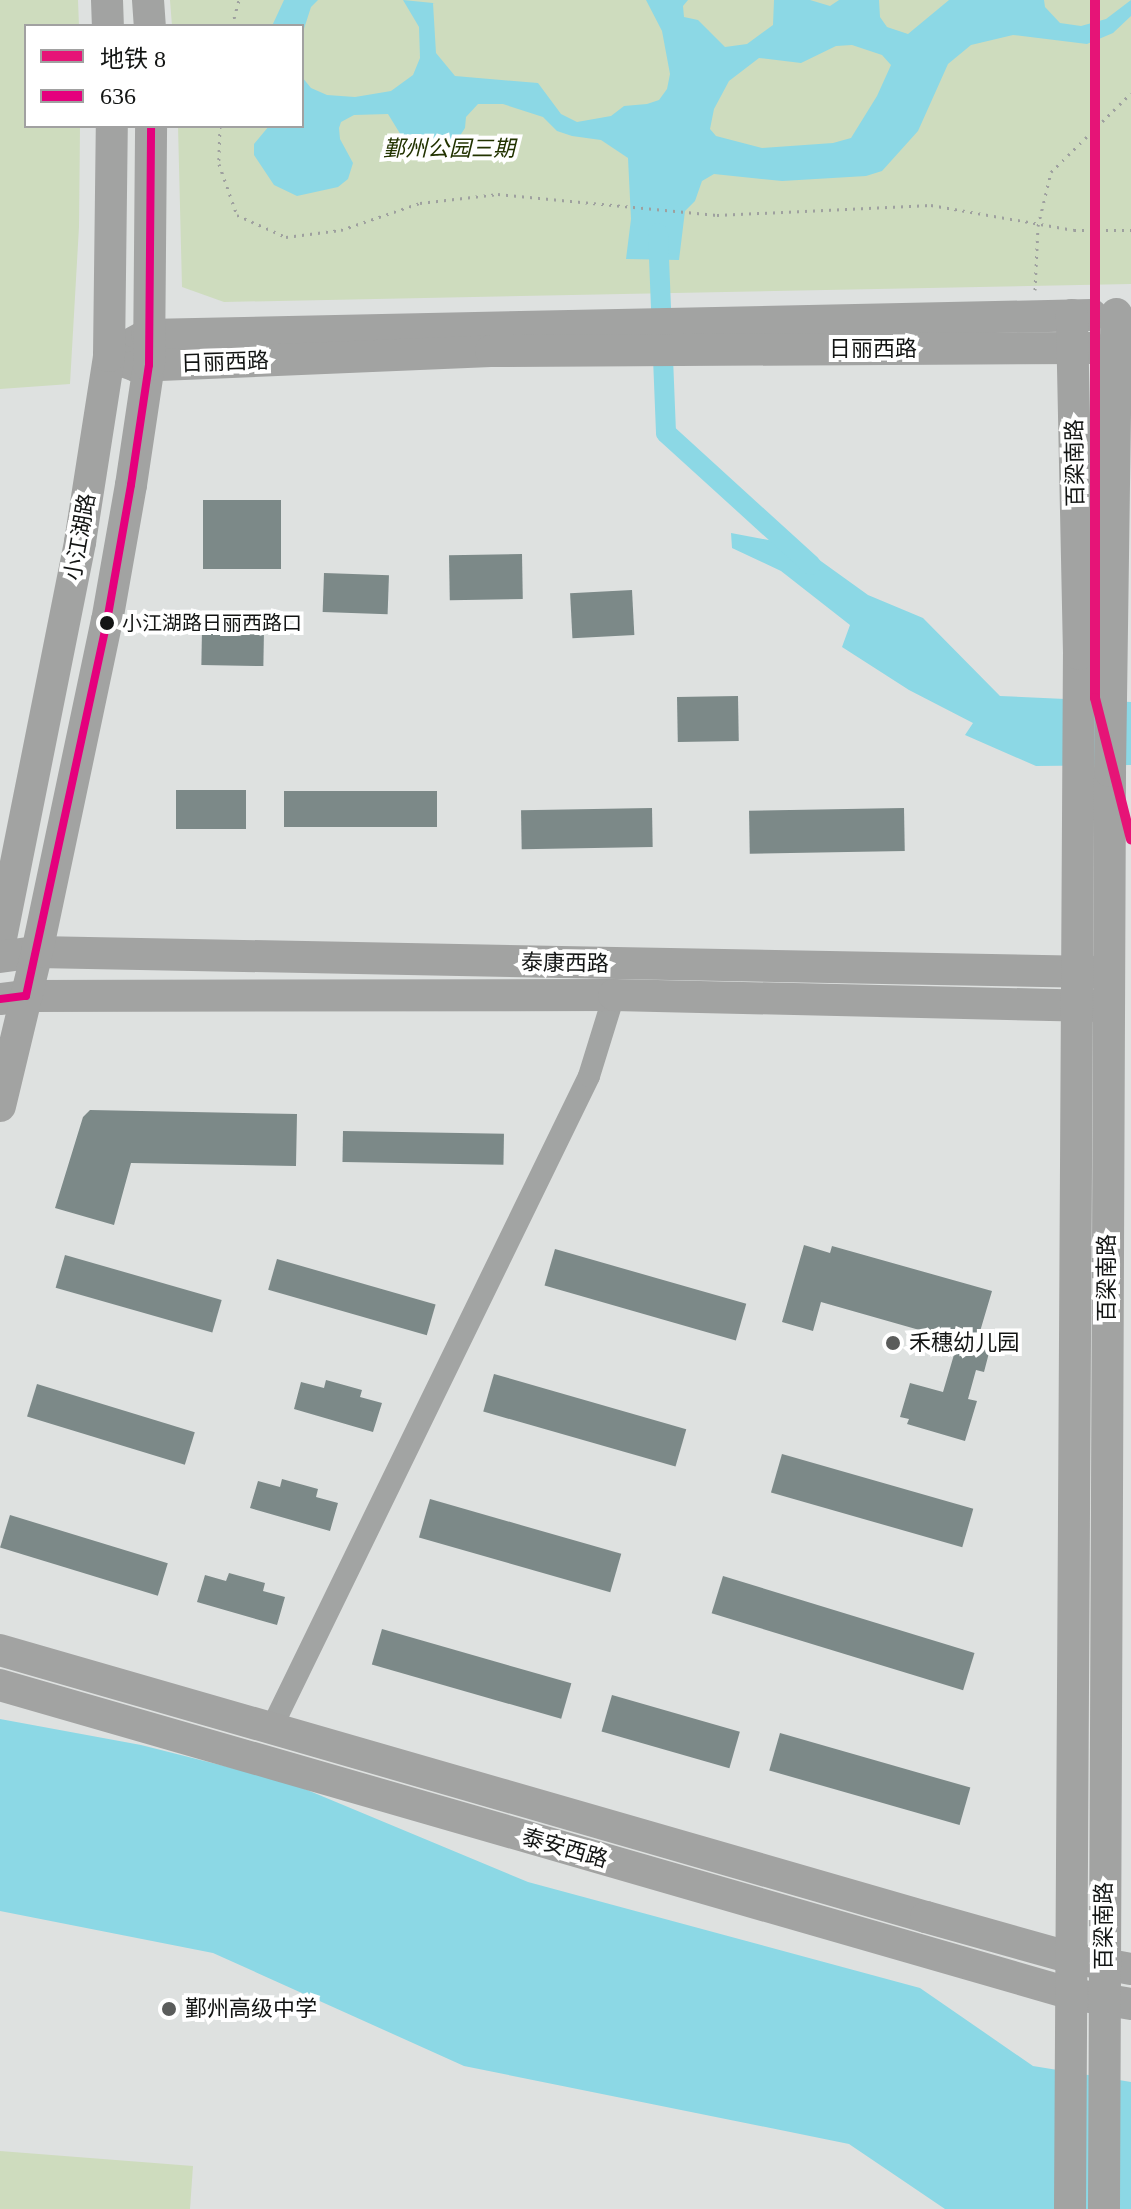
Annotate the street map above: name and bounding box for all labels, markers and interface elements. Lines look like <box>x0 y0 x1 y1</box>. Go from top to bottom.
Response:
legend <box>24 24 304 128</box>
text: 地铁 8 <box>100 46 166 72</box>
text: 636 <box>100 83 136 109</box>
park label: 鄞州公园三期 <box>383 136 515 162</box>
street label: 日丽西路 <box>829 336 917 362</box>
street label: 日丽西路 <box>181 347 269 377</box>
street label: 百梁南路 <box>1061 419 1089 507</box>
street label: 小江湖路 <box>59 491 101 583</box>
place label: 小江湖路日丽西路口 <box>122 611 302 635</box>
marker: 小江湖路日丽西路口 <box>99 615 115 631</box>
street label: 泰康西路 <box>521 949 609 977</box>
street label: 百梁南路 <box>1094 1234 1120 1322</box>
place label: 禾穗幼儿园 <box>909 1330 1019 1356</box>
marker: 禾穗幼儿园 <box>884 1334 902 1352</box>
street label: 泰安西路 <box>519 1823 611 1873</box>
street label: 百梁南路 <box>1091 1882 1117 1970</box>
place label: 鄞州高级中学 <box>185 1996 317 2022</box>
marker: 鄞州高级中学 <box>160 2000 178 2018</box>

